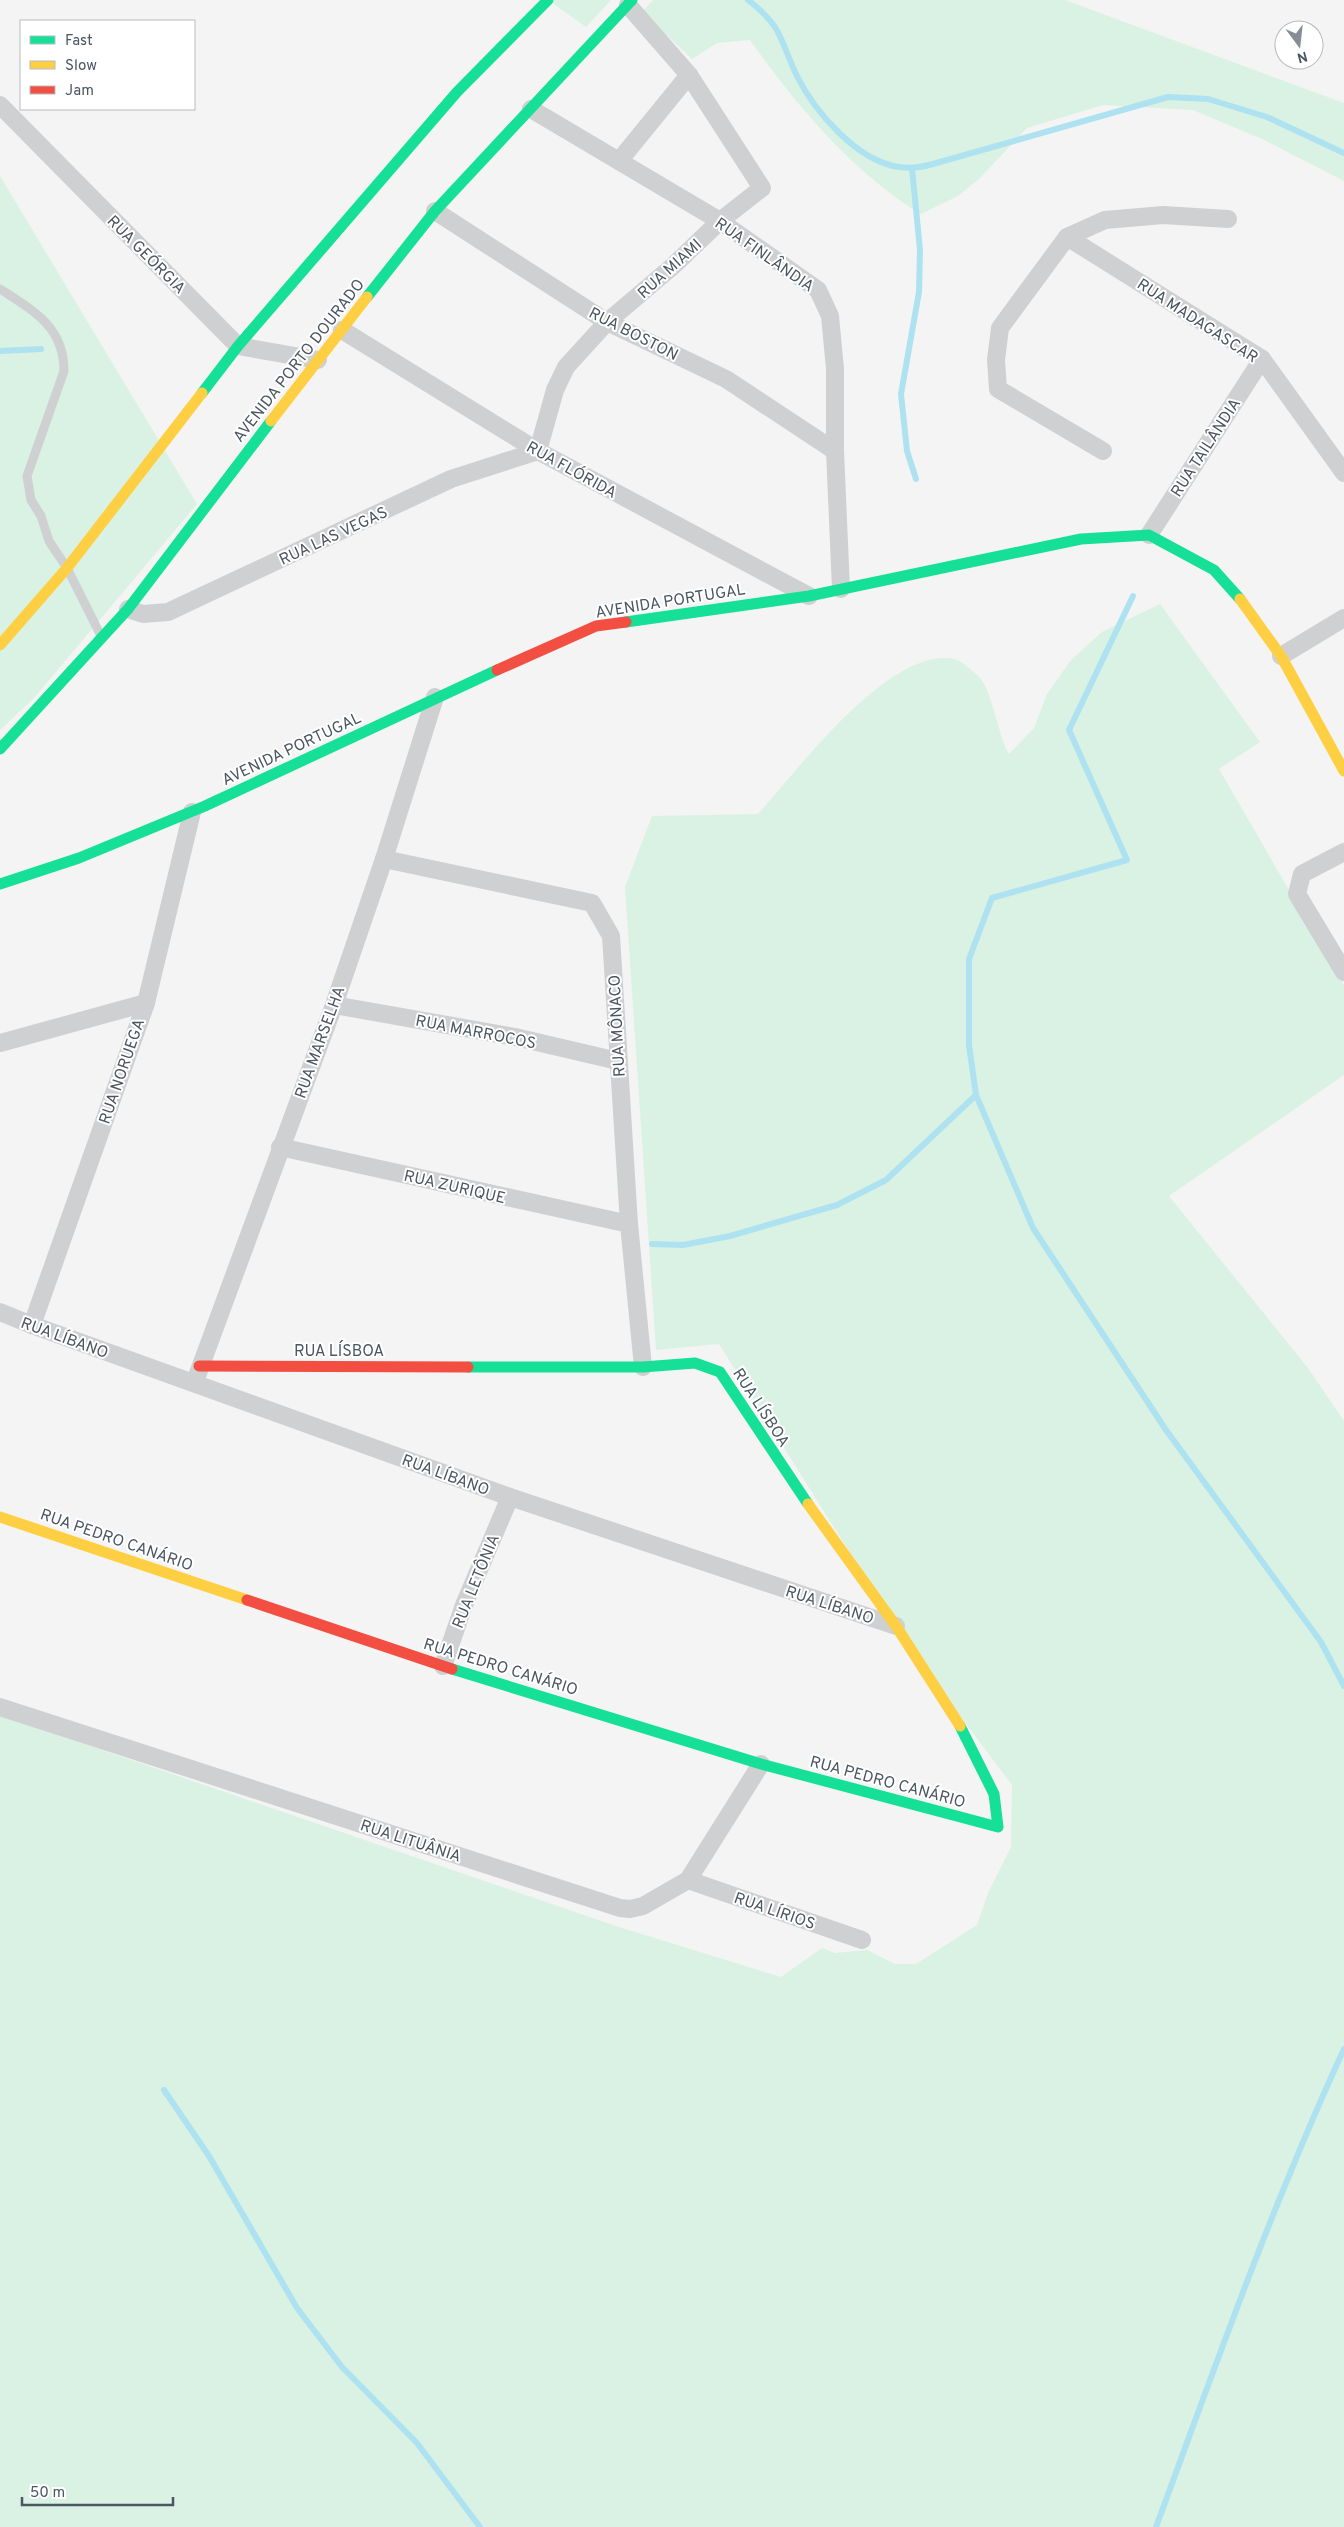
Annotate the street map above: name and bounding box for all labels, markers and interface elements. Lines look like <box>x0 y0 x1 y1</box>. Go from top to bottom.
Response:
legend <box>20 20 195 110</box>
north arrow <box>1274 20 1324 70</box>
text: Fast <box>65 32 93 51</box>
text: N <box>1295 47 1309 66</box>
text: Slow <box>65 57 97 76</box>
text: Jam <box>65 82 94 101</box>
street label: RUA GEÓRGIA <box>102 210 191 299</box>
street label: RUA FINLÂNDIA <box>710 212 819 297</box>
street label: RUA MIAMI <box>634 235 707 304</box>
street label: AVENIDA PORTO DOURADO <box>230 275 370 447</box>
street label: RUA MADAGASCAR <box>1133 275 1261 368</box>
street label: RUA BOSTON <box>585 304 681 366</box>
street label: RUA TAILÂNDIA <box>1166 394 1246 501</box>
street label: RUA FLÓRIDA <box>522 436 621 504</box>
street label: RUA LAS VEGAS <box>276 503 391 571</box>
street label: AVENIDA PORTUGAL <box>594 580 747 624</box>
street label: AVENIDA PORTUGAL <box>219 709 365 791</box>
street label: RUA MÔNACO <box>603 974 631 1078</box>
street label: RUA MARSELHA <box>291 984 351 1102</box>
street label: RUA MARROCOS <box>414 1011 538 1054</box>
street label: RUA NORUEGA <box>96 1016 150 1127</box>
street label: RUA ZURIQUE <box>402 1167 507 1209</box>
street label: RUA LÍBANO <box>18 1312 112 1364</box>
street label: RUA LÍSBOA <box>294 1340 384 1362</box>
street label: RUA LÍSBOA <box>727 1364 795 1451</box>
street label: RUA LÍBANO <box>399 1449 493 1501</box>
street label: RUA PEDRO CANÁRIO <box>37 1503 196 1576</box>
street label: RUA LETÔNIA <box>447 1531 505 1632</box>
street label: RUA LÍBANO <box>783 1580 877 1630</box>
street label: RUA PEDRO CANÁRIO <box>421 1633 581 1701</box>
street label: RUA PEDRO CANÁRIO <box>807 1751 968 1813</box>
street label: RUA LITUÂNIA <box>357 1814 464 1868</box>
street label: RUA LÍRIOS <box>731 1887 818 1935</box>
scale bar <box>22 2474 174 2506</box>
text: 50 m <box>30 2484 65 2503</box>

